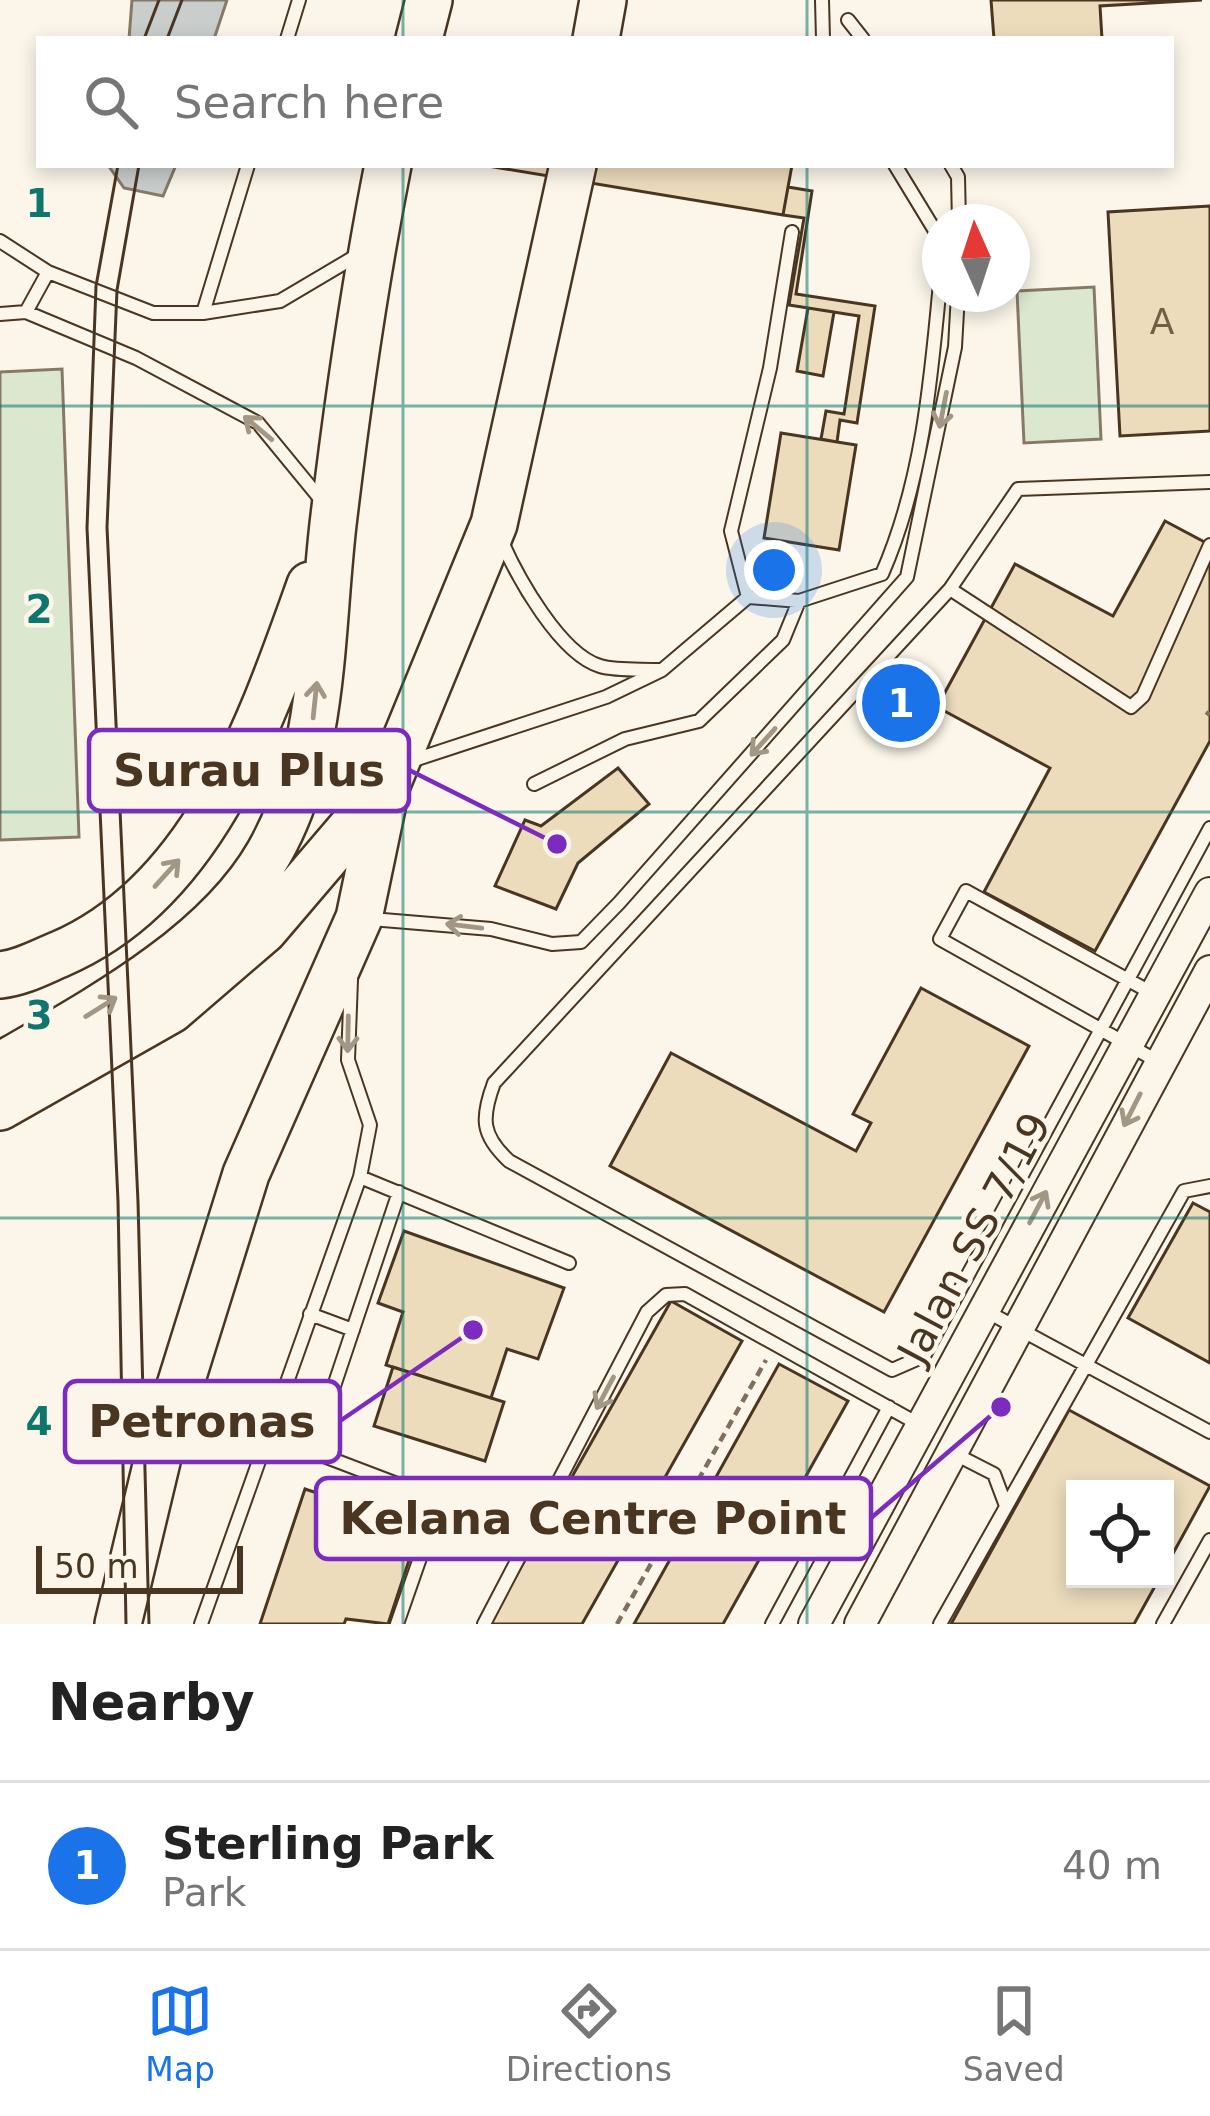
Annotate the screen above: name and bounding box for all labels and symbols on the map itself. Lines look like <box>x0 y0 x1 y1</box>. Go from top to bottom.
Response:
text: 1 <box>25 181 53 226</box>
north arrow <box>922 204 1030 312</box>
house number: A <box>1150 301 1175 342</box>
one-way arrow <box>931 389 953 428</box>
one-way arrow <box>243 415 275 442</box>
your location <box>744 540 804 600</box>
text: 2 <box>25 587 53 632</box>
pin: 1 <box>862 658 940 748</box>
one-way arrow <box>305 681 327 720</box>
one-way arrow <box>750 726 777 756</box>
callout: Surau Plus <box>89 730 409 811</box>
text: Surau Plus <box>113 744 385 797</box>
one-way arrow <box>153 858 180 888</box>
one-way arrow <box>445 915 484 937</box>
text: 3 <box>25 993 53 1038</box>
one-way arrow <box>83 995 117 1019</box>
one-way arrow <box>337 1014 359 1053</box>
one-way arrow <box>1120 1091 1143 1127</box>
street label: Jalan SS 7/19 <box>886 1104 1061 1374</box>
one-way arrow <box>1028 1189 1051 1225</box>
one-way arrow <box>592 1375 615 1411</box>
callout: Petronas <box>65 1381 340 1462</box>
text: Petronas <box>88 1395 316 1448</box>
text: 4 <box>25 1399 53 1444</box>
callout: Kelana Centre Point <box>316 1478 871 1559</box>
text: Kelana Centre Point <box>340 1492 846 1545</box>
scale bar <box>36 1540 243 1593</box>

